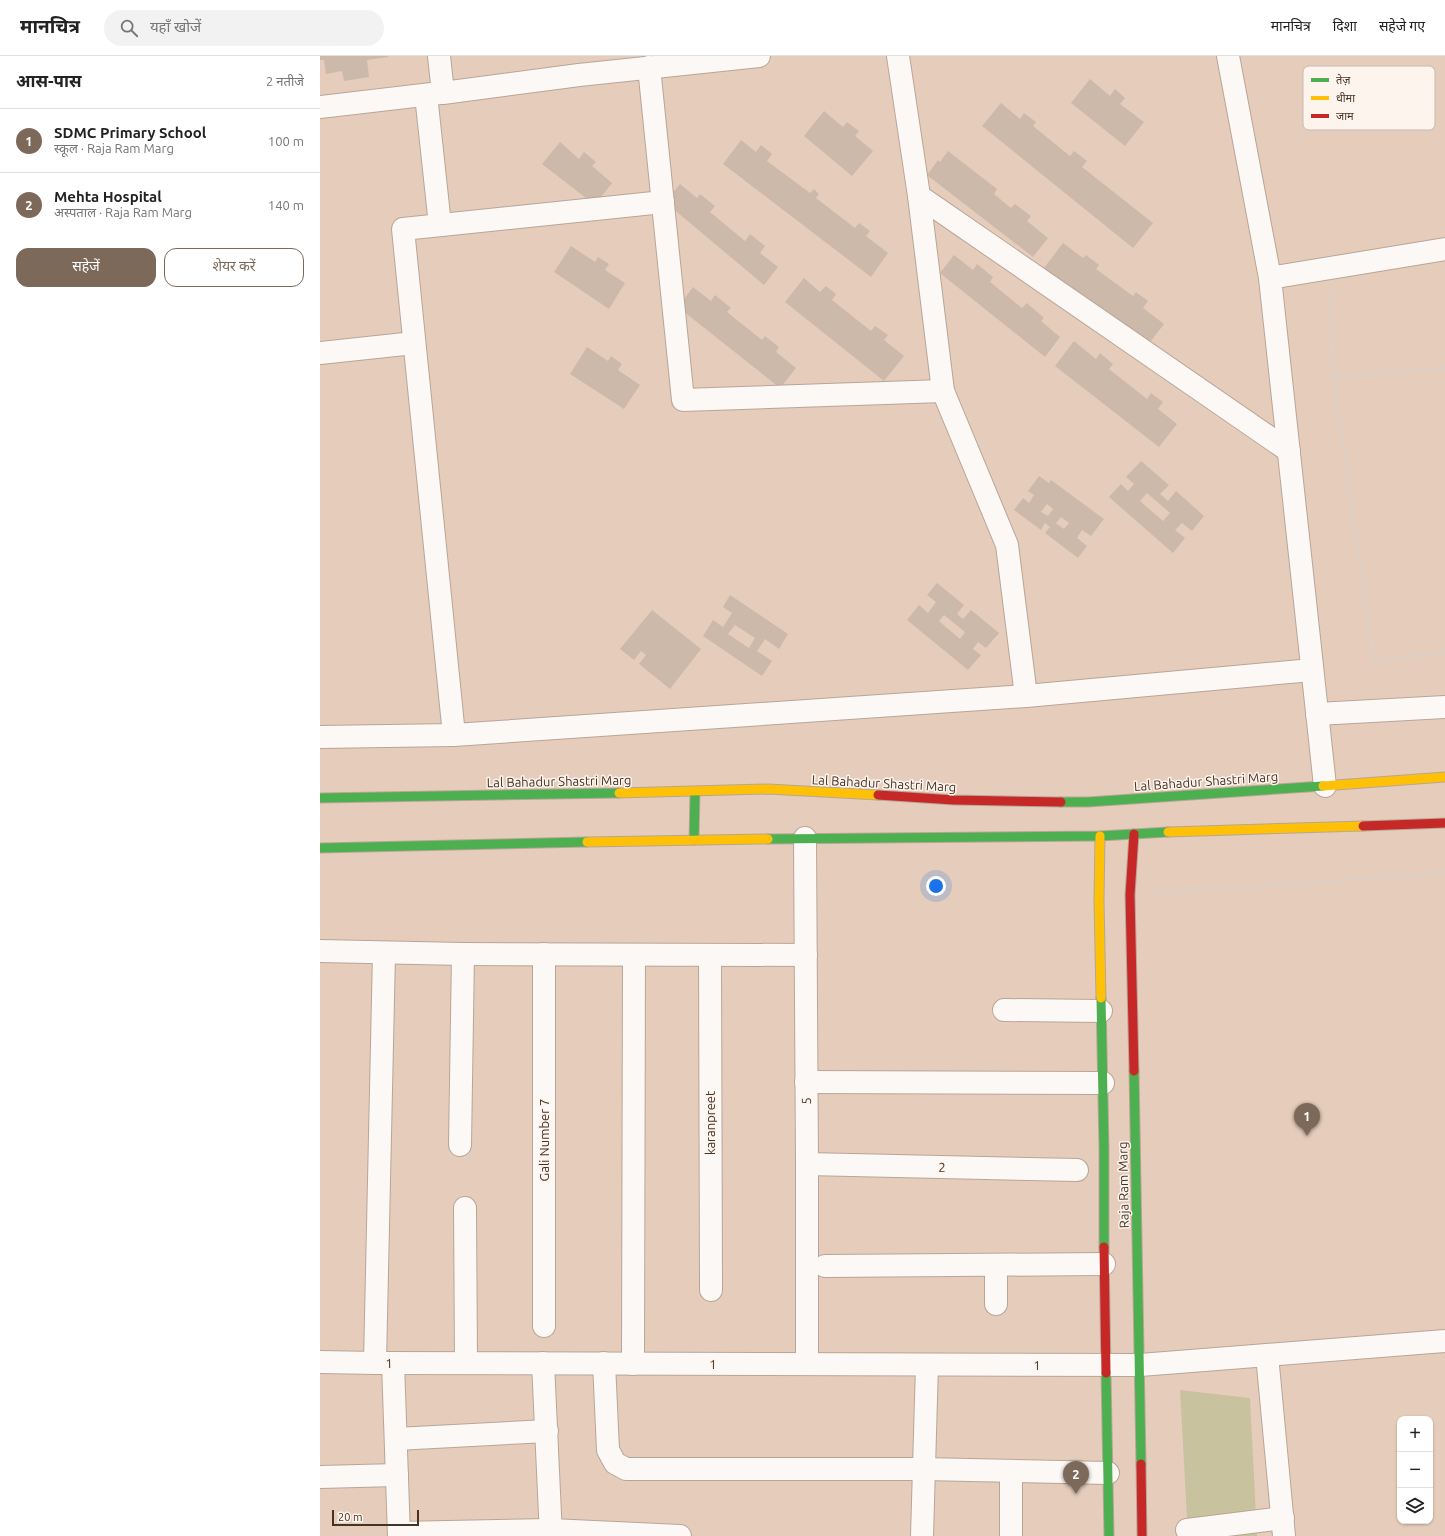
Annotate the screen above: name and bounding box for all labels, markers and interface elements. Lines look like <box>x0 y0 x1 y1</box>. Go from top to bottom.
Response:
search box <box>104 10 384 46</box>
text: मानचित्र <box>20 15 80 37</box>
icon: search <box>118 17 140 39</box>
text: यहाँ खोजें <box>150 18 201 35</box>
text: मानचित्र <box>1271 18 1311 34</box>
text: दिशा <box>1333 18 1357 34</box>
text: सहेजे गए <box>1379 18 1425 34</box>
legend <box>1303 66 1435 130</box>
text: आस-पास <box>16 71 82 90</box>
text: 2 नतीजे <box>266 74 304 88</box>
text: तेज़ <box>1336 74 1351 86</box>
text: धीमा <box>1336 92 1355 104</box>
text: जाम <box>1336 110 1354 122</box>
text: SDMC Primary School <box>54 124 206 141</box>
text: 1 <box>25 134 33 148</box>
text: 100 m <box>268 134 304 148</box>
text: स्कूल · Raja Ram Marg <box>54 141 174 155</box>
text: Mehta Hospital <box>54 188 162 205</box>
text: 2 <box>25 198 33 212</box>
text: 140 m <box>268 198 304 212</box>
text: अस्पताल · Raja Ram Marg <box>54 205 192 219</box>
button: सहेजें <box>16 248 156 287</box>
button: शेयर करें <box>164 248 304 287</box>
street label: Lal Bahadur Shastri Marg <box>1133 769 1279 793</box>
street label: Lal Bahadur Shastri Marg <box>811 772 957 794</box>
street label: Lal Bahadur Shastri Marg <box>486 773 632 789</box>
your location <box>926 876 946 896</box>
street label: karanpreet <box>703 1091 717 1155</box>
street label: 5 <box>799 1097 813 1105</box>
street label: Gali Number 7 <box>537 1099 551 1181</box>
pin: 1 <box>1294 1103 1320 1136</box>
street label: Raja Ram Marg <box>1115 1141 1131 1229</box>
street label: 2 <box>938 1160 946 1174</box>
street label: 1 <box>385 1356 393 1370</box>
street label: 1 <box>709 1357 717 1371</box>
street label: 1 <box>1033 1358 1041 1372</box>
map controls <box>1397 1416 1433 1524</box>
button: + <box>1397 1416 1433 1452</box>
button: − <box>1397 1452 1433 1488</box>
pin: 2 <box>1063 1461 1089 1494</box>
button: layers <box>1397 1488 1433 1524</box>
scale bar <box>332 1508 419 1527</box>
text: 20 m <box>338 1511 362 1523</box>

